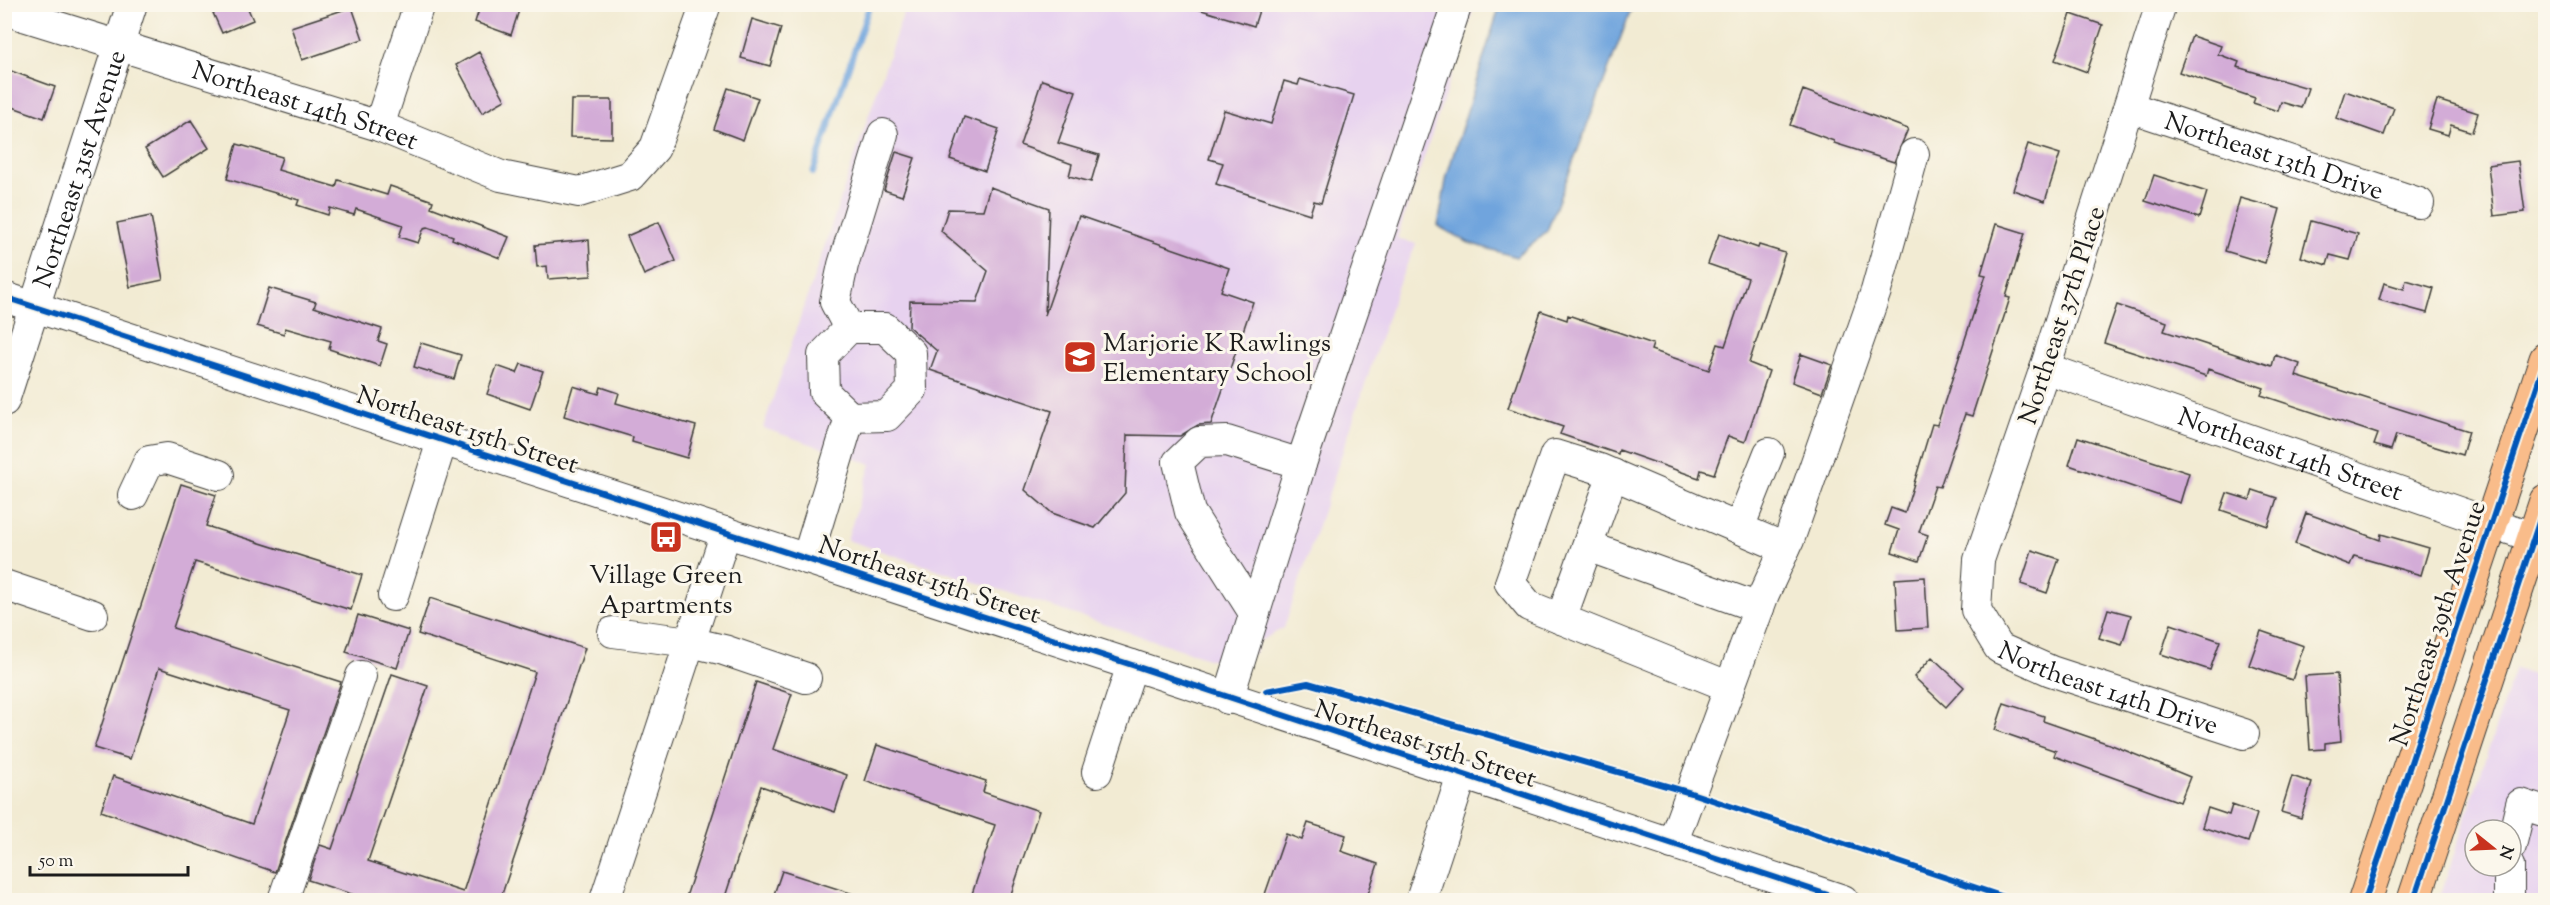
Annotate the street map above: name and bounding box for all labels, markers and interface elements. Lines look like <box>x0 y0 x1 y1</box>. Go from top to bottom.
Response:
street label: Northeast 31st Avenue <box>26 46 137 293</box>
street label: Northeast 14th Street <box>187 53 423 161</box>
street label: Northeast 13th Drive <box>2159 104 2388 211</box>
street label: Northeast 37th Place <box>2011 202 2116 430</box>
place label: Marjorie K Rawlings Elementary School <box>1103 326 1331 393</box>
school or university icon: Marjorie K Rawlings Elementary School <box>1062 339 1098 375</box>
street label: Northeast 15th Street <box>351 378 583 485</box>
street label: Northeast 14th Street <box>2172 400 2407 512</box>
street label: Northeast 39th Avenue <box>2382 496 2497 751</box>
bus stop icon: Village Green Apartments <box>648 519 684 555</box>
street label: Northeast 15th Street <box>813 528 1045 635</box>
place label: Village Green Apartments <box>589 558 743 625</box>
street label: Northeast 14th Drive <box>1991 634 2222 745</box>
street label: Northeast 15th Street <box>1309 692 1541 799</box>
north arrow <box>2463 818 2523 878</box>
scale bar <box>30 839 188 877</box>
text: N <box>2492 842 2518 862</box>
text: 50 m <box>38 849 74 875</box>

